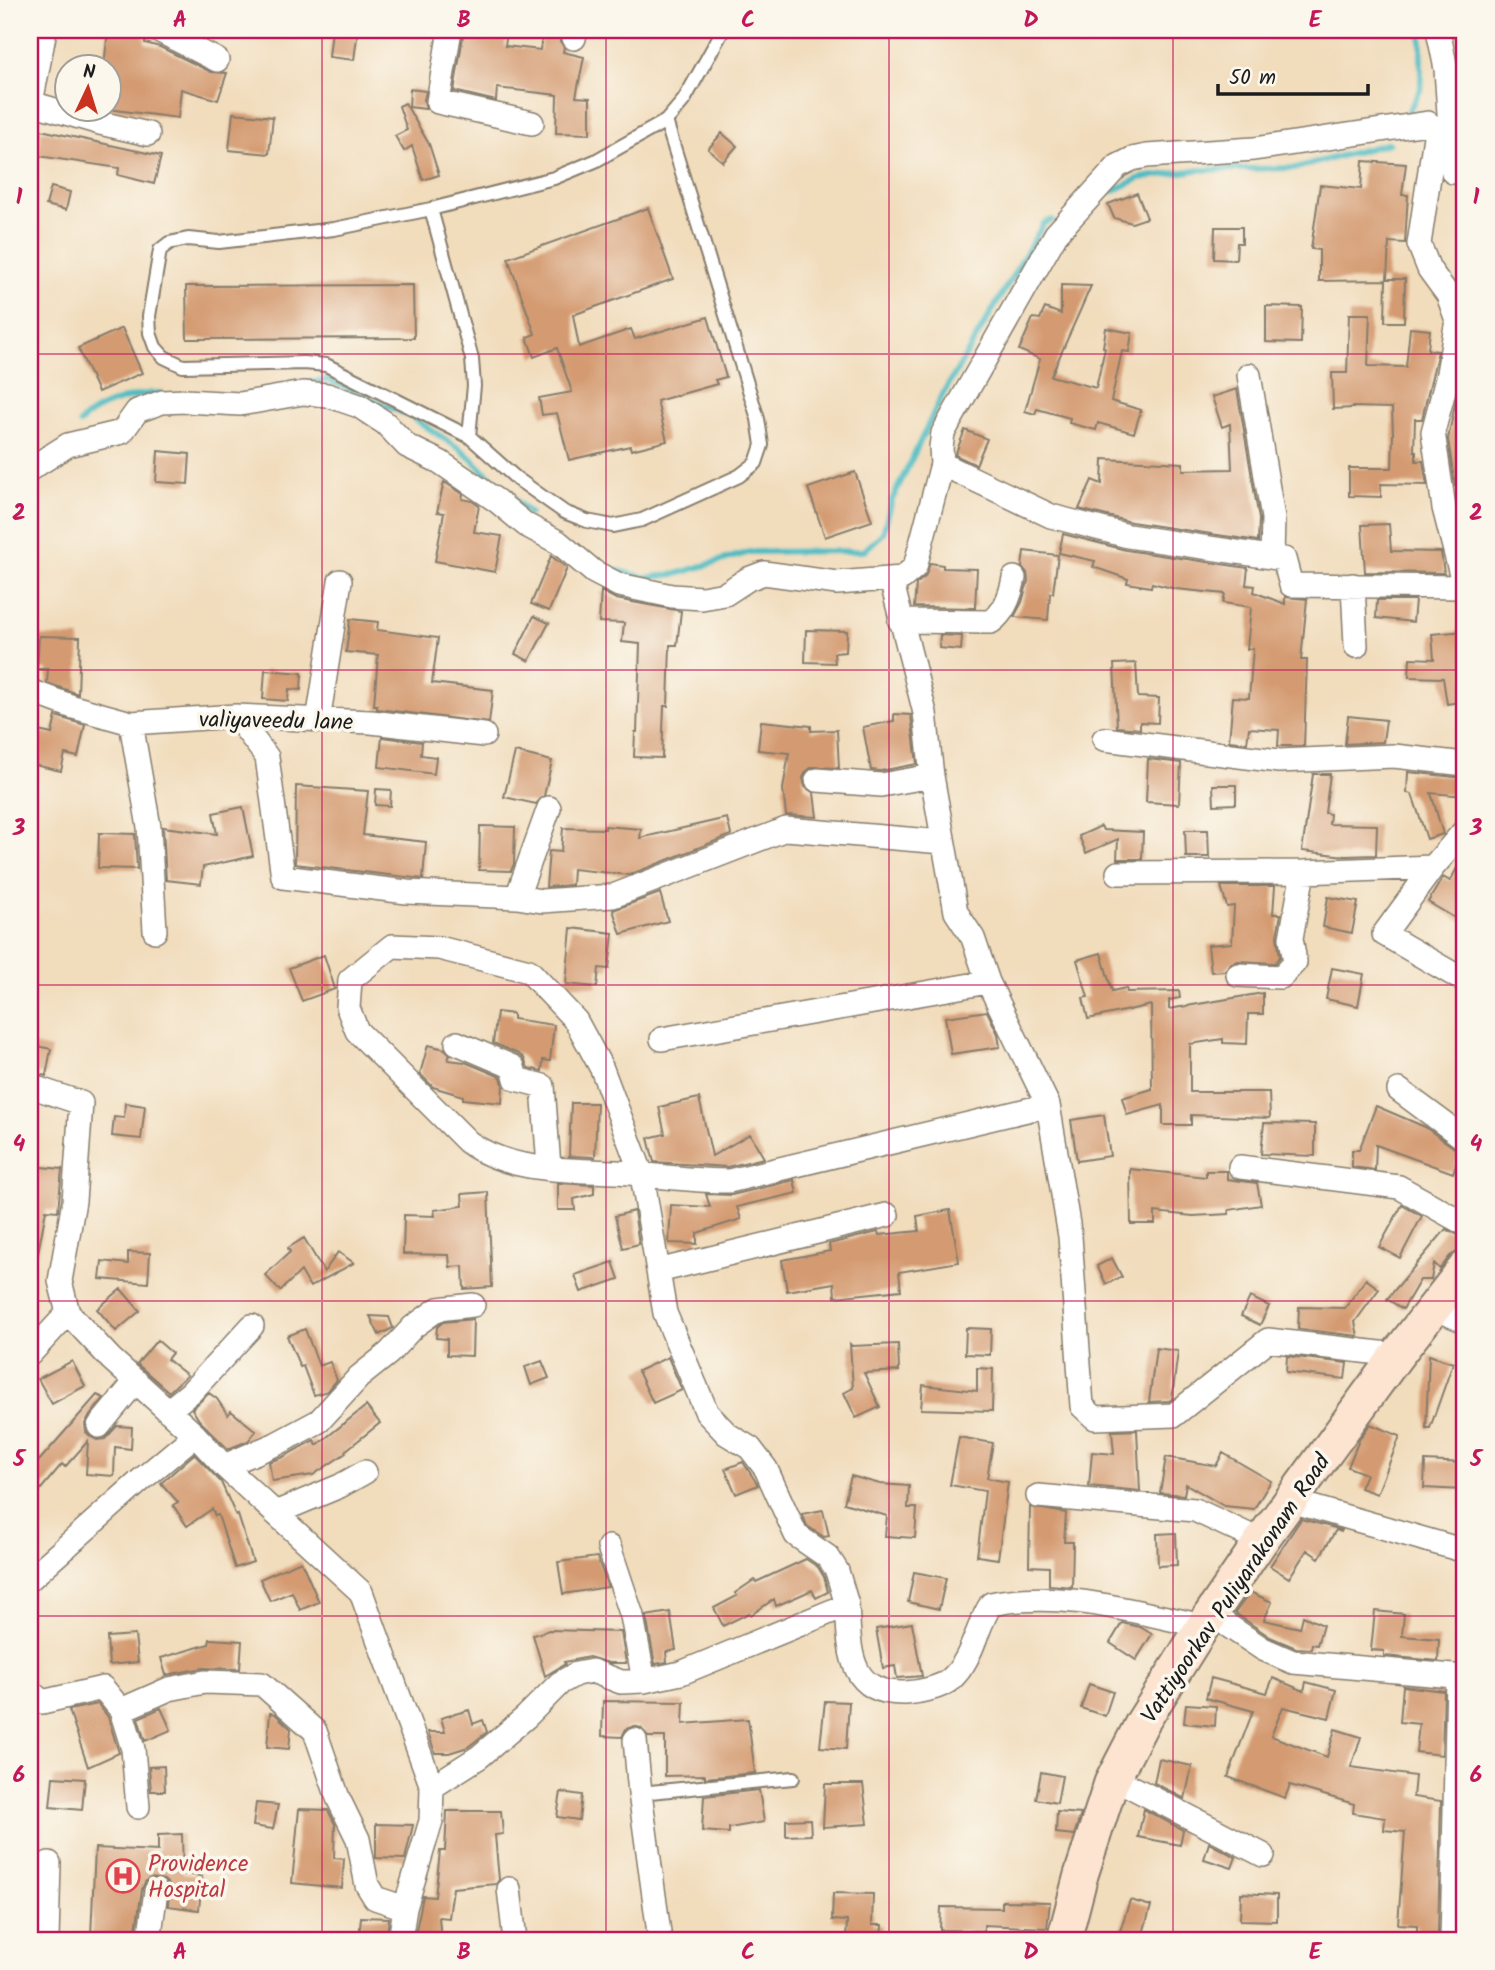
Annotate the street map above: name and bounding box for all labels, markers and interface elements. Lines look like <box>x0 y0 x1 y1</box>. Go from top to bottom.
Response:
text: A <box>173 3 187 39</box>
text: B <box>457 3 471 39</box>
text: C <box>741 3 755 39</box>
text: D <box>1023 3 1039 39</box>
text: E <box>1309 3 1323 39</box>
north arrow <box>52 52 122 122</box>
scale bar <box>1218 52 1369 96</box>
text: N <box>82 58 96 88</box>
text: 50 m <box>1229 62 1276 95</box>
text: 1 <box>16 180 23 216</box>
text: 1 <box>1473 180 1480 216</box>
text: 2 <box>12 496 26 532</box>
text: 2 <box>1469 496 1483 532</box>
street label: valiyaveedu lane <box>198 703 353 741</box>
text: 3 <box>12 811 26 847</box>
text: 3 <box>1469 811 1483 847</box>
text: 4 <box>13 1127 26 1163</box>
text: 4 <box>1470 1127 1483 1163</box>
text: 5 <box>12 1442 27 1478</box>
text: 5 <box>1469 1442 1484 1478</box>
street label: Vattiyoorkav Puliyarakonam Road <box>1133 1447 1341 1731</box>
text: 6 <box>13 1758 25 1794</box>
text: 6 <box>1470 1758 1482 1794</box>
place label: Providence Hospital <box>148 1847 248 1909</box>
hospital icon: Providence Hospital <box>104 1857 142 1895</box>
text: A <box>173 1935 187 1970</box>
text: B <box>457 1935 471 1970</box>
text: C <box>741 1935 755 1970</box>
text: D <box>1023 1935 1039 1970</box>
text: E <box>1309 1935 1323 1970</box>

